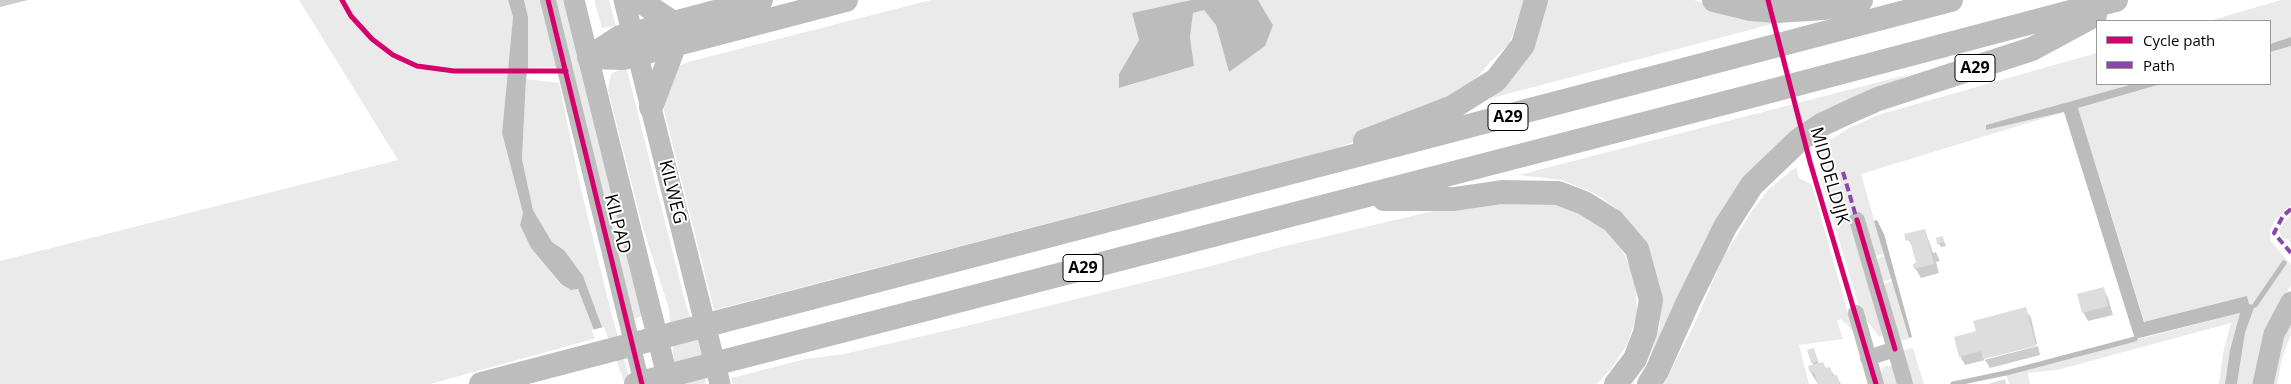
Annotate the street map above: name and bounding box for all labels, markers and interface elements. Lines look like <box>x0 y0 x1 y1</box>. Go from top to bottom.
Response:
legend <box>2096 20 2271 85</box>
text: Cycle path <box>2143 30 2215 50</box>
road number: A29 <box>1955 54 1995 82</box>
text: Path <box>2143 55 2175 75</box>
road number: A29 <box>1488 104 1528 130</box>
street label: MIDDELDIJK <box>1805 125 1853 227</box>
street label: KILWEG <box>654 158 690 226</box>
street label: KILPAD <box>599 192 635 256</box>
road number: A29 <box>1063 254 1103 282</box>

